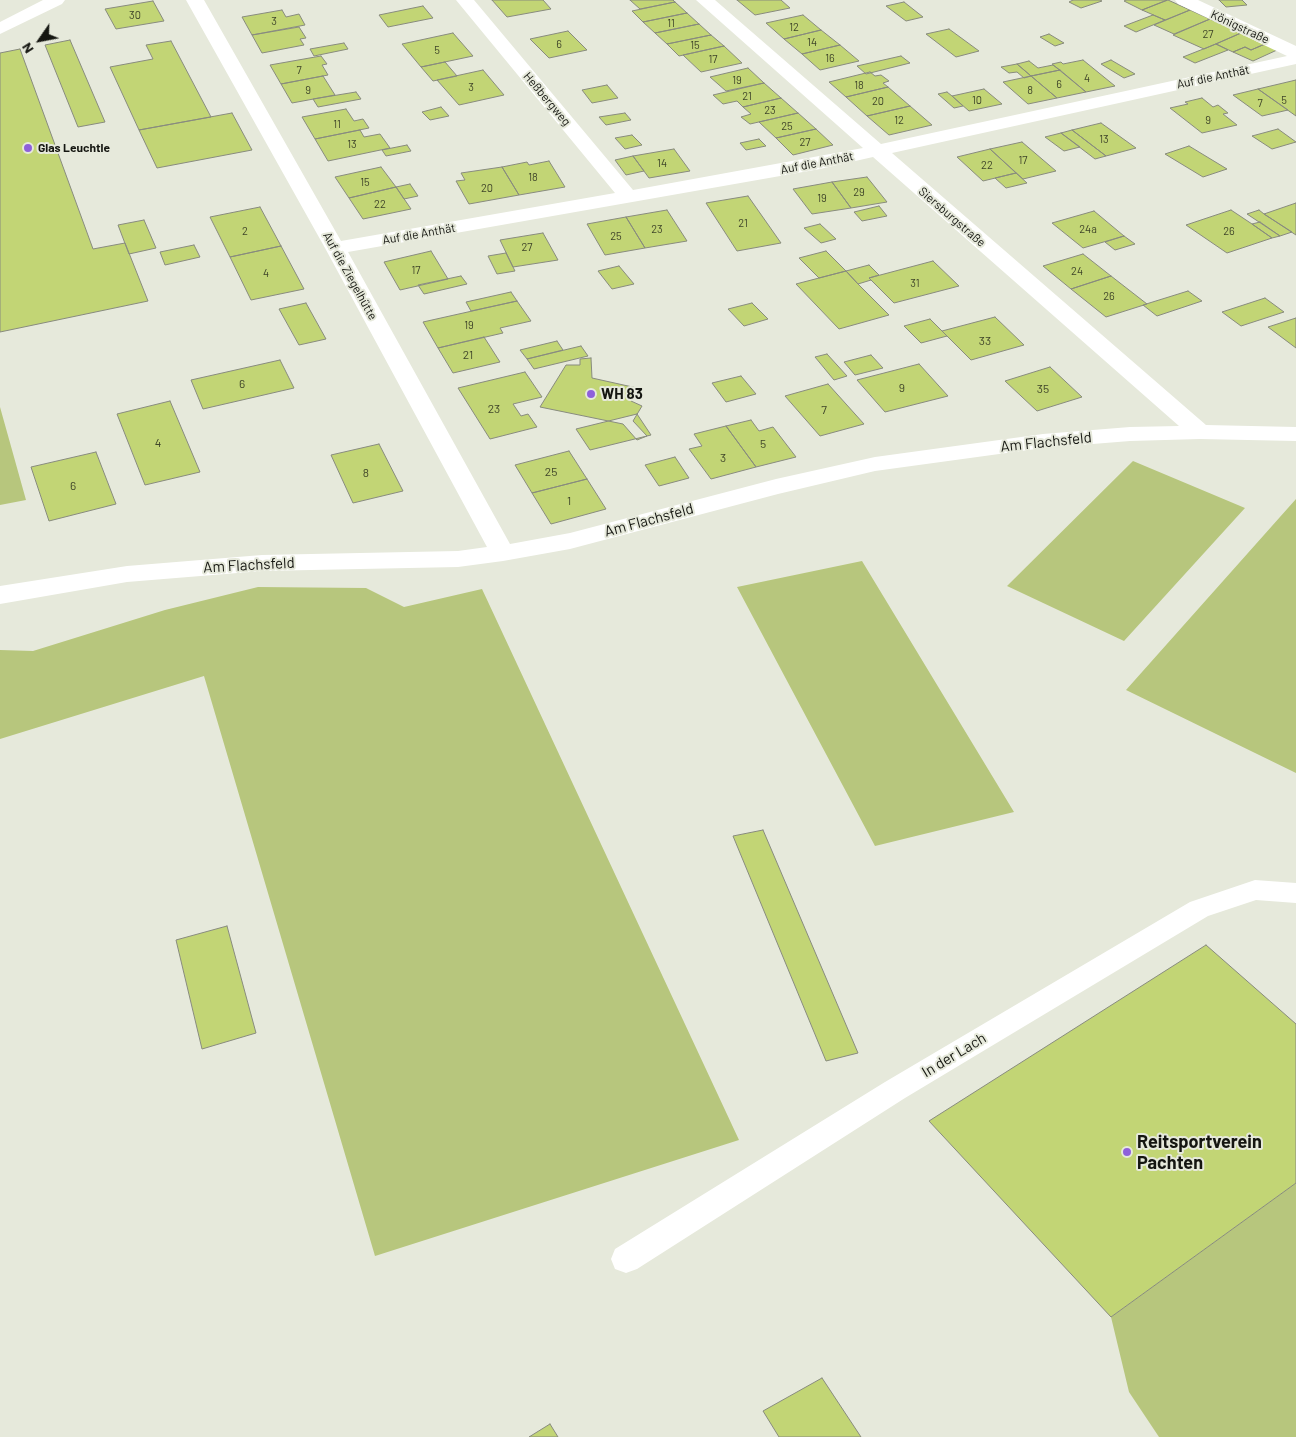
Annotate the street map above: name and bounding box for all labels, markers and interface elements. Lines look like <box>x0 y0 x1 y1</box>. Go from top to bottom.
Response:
street label: Königstraße <box>1208 7 1272 47</box>
house number: 30 <box>129 8 141 22</box>
house number: 3 <box>271 14 277 28</box>
north arrow <box>15 15 65 65</box>
house number: 11 <box>667 16 675 30</box>
house number: 12 <box>789 20 799 34</box>
house number: 27 <box>1202 27 1214 41</box>
house number: 14 <box>807 35 817 49</box>
house number: 6 <box>556 37 562 51</box>
house number: 15 <box>690 38 700 52</box>
text: N <box>17 40 37 57</box>
house number: 5 <box>434 43 440 57</box>
house number: 16 <box>825 51 835 65</box>
house number: 17 <box>708 52 718 66</box>
street label: Auf die Anthät <box>1175 62 1251 92</box>
house number: 7 <box>296 63 302 77</box>
street label: Heßbergweg <box>520 69 574 129</box>
house number: 4 <box>1084 71 1090 85</box>
house number: 19 <box>732 73 742 87</box>
house number: 6 <box>1056 77 1062 91</box>
house number: 18 <box>854 78 864 92</box>
house number: 3 <box>468 80 474 94</box>
house number: 9 <box>305 83 311 97</box>
house number: 8 <box>1027 83 1033 97</box>
house number: 21 <box>742 89 752 103</box>
house number: 10 <box>972 93 982 107</box>
house number: 5 <box>1281 93 1287 107</box>
house number: 20 <box>872 94 884 108</box>
house number: 7 <box>1257 96 1263 110</box>
house number: 23 <box>764 103 776 117</box>
house number: 12 <box>894 113 904 127</box>
house number: 9 <box>1205 113 1211 127</box>
house number: 11 <box>333 117 341 131</box>
house number: 25 <box>781 119 793 133</box>
house number: 13 <box>1099 132 1109 146</box>
house number: 27 <box>799 135 811 149</box>
house number: 13 <box>347 137 357 151</box>
place label: Glas Leuchtle <box>38 141 110 155</box>
marker: Glas Leuchtle <box>22 142 34 154</box>
street label: Auf die Anthät <box>779 149 855 177</box>
house number: 17 <box>1018 153 1028 167</box>
house number: 14 <box>657 156 667 170</box>
house number: 22 <box>981 158 993 172</box>
house number: 18 <box>528 170 538 184</box>
house number: 15 <box>360 175 370 189</box>
house number: 20 <box>481 181 493 195</box>
street label: Siersburgstraße <box>916 184 988 250</box>
house number: 29 <box>853 185 865 199</box>
house number: 19 <box>817 191 827 205</box>
house number: 22 <box>374 197 386 211</box>
house number: 21 <box>738 216 748 230</box>
street label: Auf die Anthät <box>381 220 457 248</box>
house number: 23 <box>651 222 663 236</box>
house number: 24a <box>1079 222 1097 236</box>
house number: 2 <box>242 224 248 238</box>
house number: 26 <box>1223 224 1235 238</box>
house number: 25 <box>610 229 622 243</box>
street label: Auf die Ziegelhütte <box>320 230 380 322</box>
house number: 27 <box>521 240 533 254</box>
house number: 17 <box>411 263 421 277</box>
house number: 24 <box>1071 264 1083 278</box>
house number: 4 <box>263 266 269 280</box>
house number: 31 <box>910 276 920 290</box>
house number: 26 <box>1103 289 1115 303</box>
house number: 19 <box>464 318 474 332</box>
house number: 33 <box>979 334 991 348</box>
house number: 21 <box>463 348 473 362</box>
house number: 6 <box>239 377 245 391</box>
house number: 9 <box>899 381 905 395</box>
house number: 35 <box>1037 382 1049 396</box>
place label: WH 83 <box>601 385 643 403</box>
marker: WH 83 <box>585 388 597 400</box>
house number: 23 <box>488 402 500 416</box>
house number: 7 <box>821 403 827 417</box>
street label: Am Flachsfeld <box>1000 428 1092 456</box>
house number: 4 <box>155 436 161 450</box>
house number: 5 <box>760 437 766 451</box>
house number: 3 <box>720 451 726 465</box>
house number: 25 <box>545 465 557 479</box>
house number: 8 <box>363 466 369 480</box>
house number: 6 <box>70 479 76 493</box>
house number: 1 <box>567 494 571 508</box>
street label: Am Flachsfeld <box>602 499 696 541</box>
street label: Am Flachsfeld <box>203 554 295 576</box>
street label: In der Lach <box>919 1029 989 1081</box>
place label: Reitsportverein Pachten <box>1137 1131 1262 1174</box>
marker: Reitsportverein Pachten <box>1121 1146 1133 1158</box>

